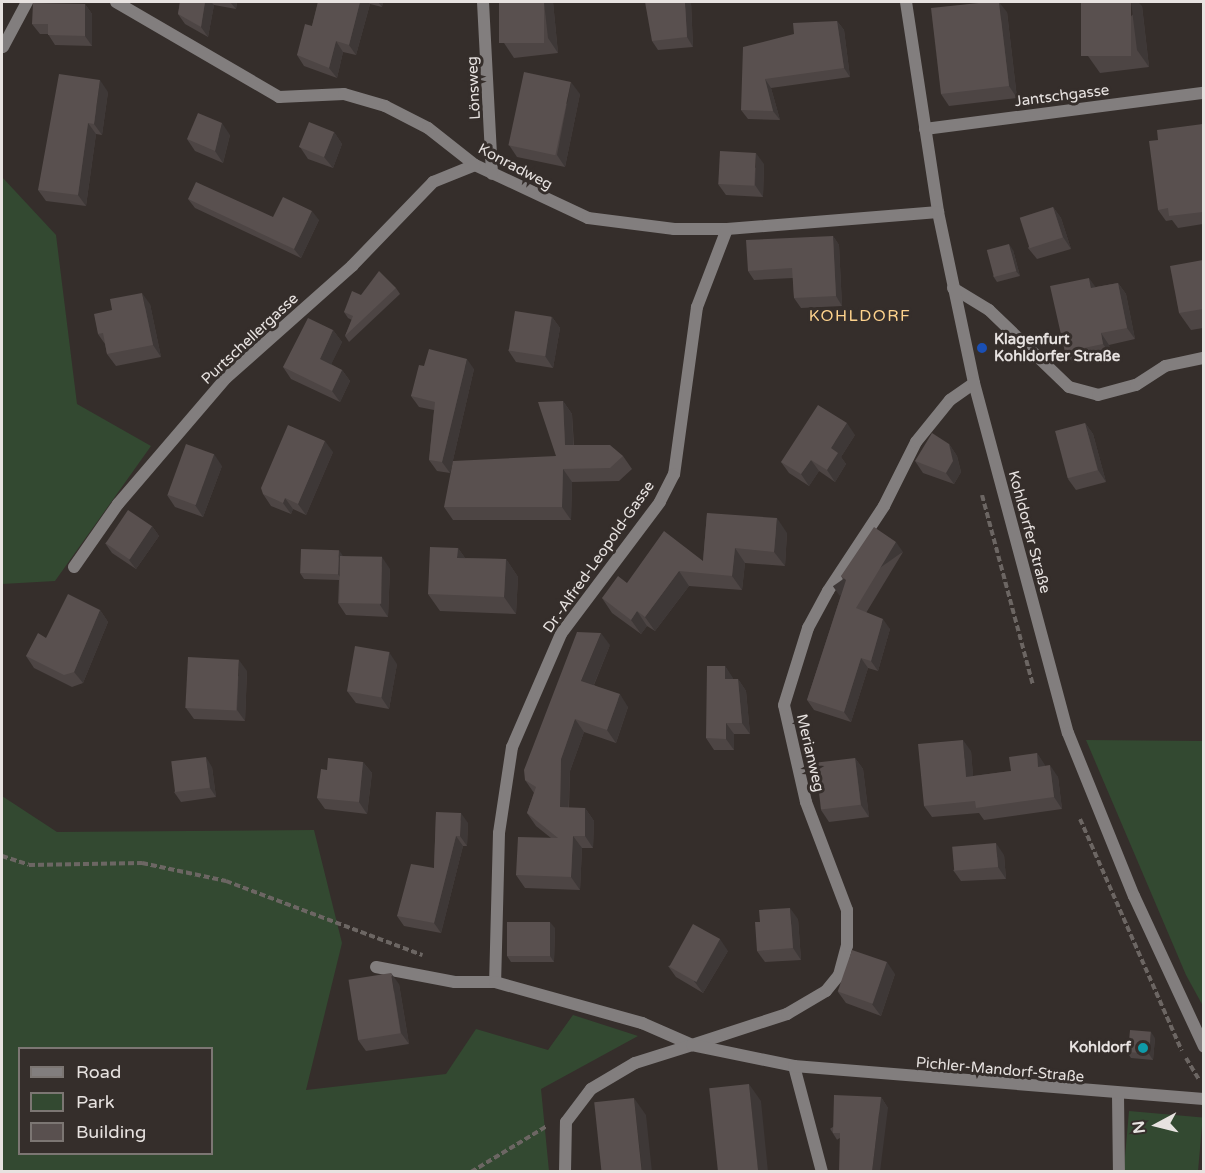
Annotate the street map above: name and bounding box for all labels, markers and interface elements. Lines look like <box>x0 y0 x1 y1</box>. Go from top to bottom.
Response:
street label: Lönsweg <box>463 56 485 120</box>
street label: Jantschgasse <box>1014 81 1110 111</box>
street label: Konradweg <box>475 140 555 194</box>
street label: Purtschellergasse <box>198 290 302 388</box>
district label: KOHLDORF <box>809 306 911 326</box>
place label: Klagenfurt Kohldorfer Straße <box>994 330 1120 365</box>
marker: Klagenfurt Kohldorfer Straße <box>975 341 989 355</box>
street label: Kohldorfer Straße <box>1004 469 1054 595</box>
street label: Dr.-Alfred-Leopold-Gasse <box>540 478 658 636</box>
street label: Merianweg <box>792 712 828 794</box>
place label: Kohldorf <box>1069 1039 1131 1057</box>
marker: Kohldorf <box>1136 1041 1150 1055</box>
legend <box>18 1047 213 1155</box>
street label: Pichler-Mandorf-Straße <box>915 1054 1085 1086</box>
text: Road <box>76 1061 121 1083</box>
text: Park <box>76 1091 114 1113</box>
north arrow <box>1127 1095 1187 1155</box>
text: N <box>1128 1120 1150 1135</box>
text: Building <box>76 1121 146 1143</box>

